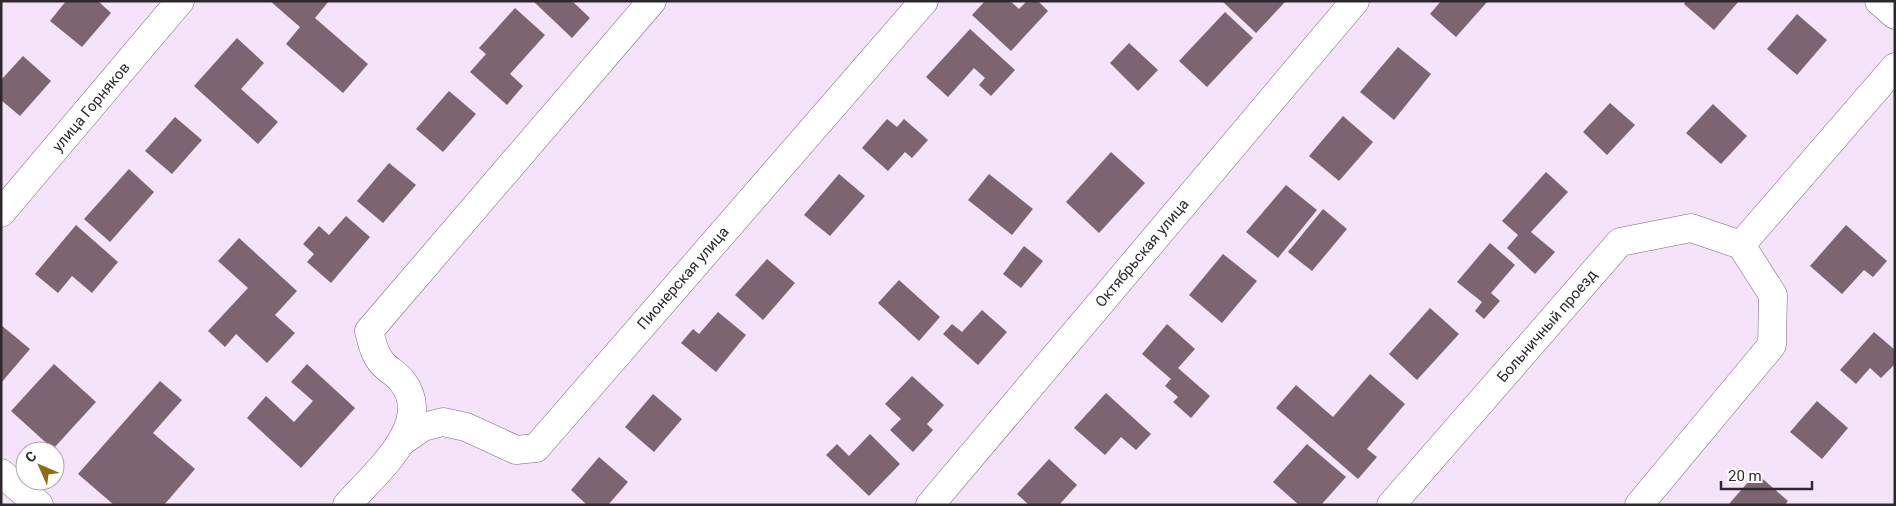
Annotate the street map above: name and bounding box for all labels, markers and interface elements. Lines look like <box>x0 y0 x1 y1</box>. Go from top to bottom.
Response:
street label: улица Горняков <box>48 59 134 155</box>
street label: Октябрьская улица <box>1091 195 1193 311</box>
street label: Пионерская улица <box>633 223 733 333</box>
street label: Больничный проезд <box>1493 266 1601 386</box>
north arrow <box>15 441 65 491</box>
text: С <box>22 448 40 466</box>
scale bar <box>1721 458 1812 490</box>
text: 20 m <box>1728 467 1762 485</box>

